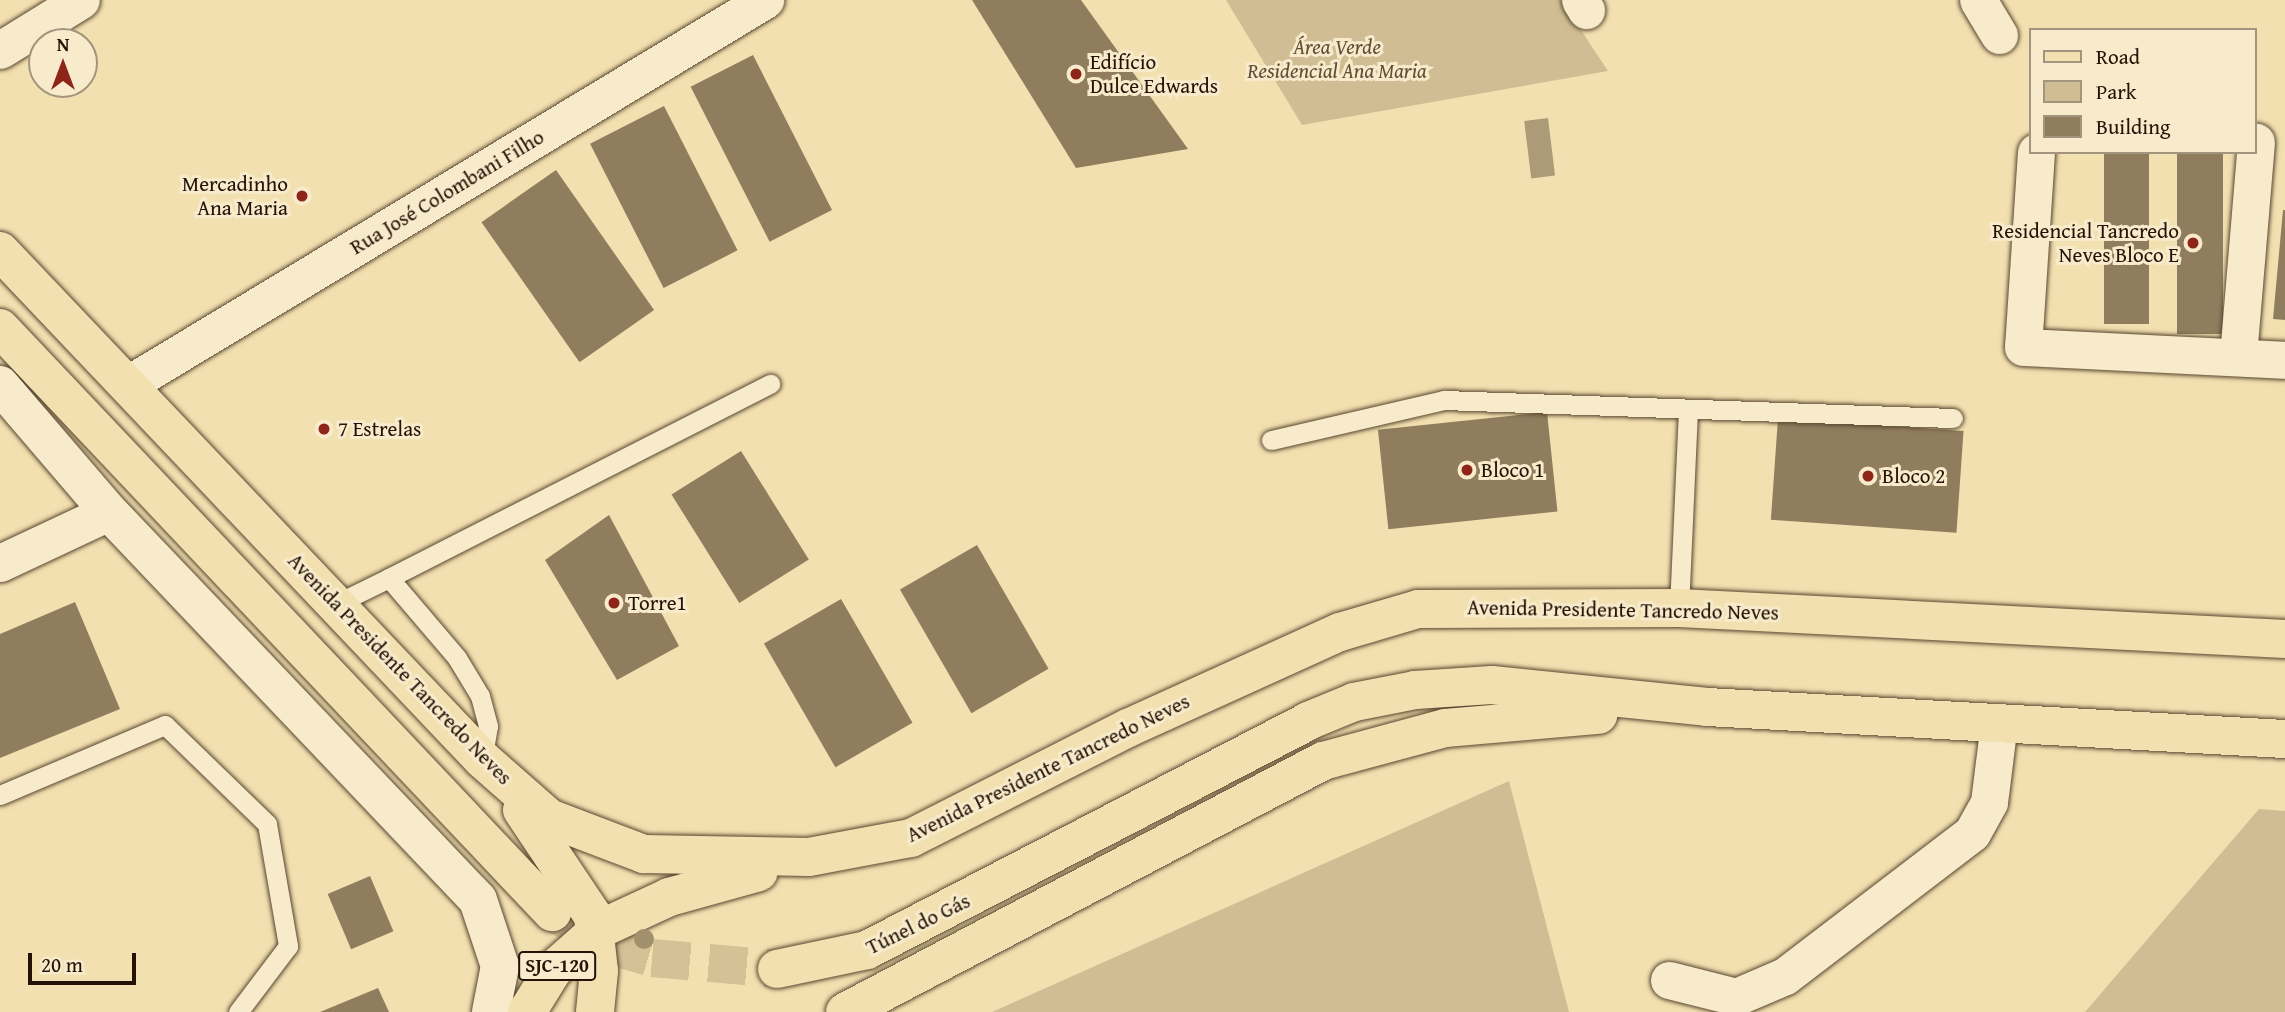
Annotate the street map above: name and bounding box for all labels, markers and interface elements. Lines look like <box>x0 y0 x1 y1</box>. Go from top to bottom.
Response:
north arrow <box>28 28 98 98</box>
legend <box>2030 28 2257 154</box>
text: N <box>57 30 69 58</box>
park label: Área Verde Residencial Ana Maria <box>1247 34 1427 84</box>
text: Road <box>2096 41 2140 72</box>
place label: Edifício Dulce Edwards <box>1090 49 1218 99</box>
marker: Edifício Dulce Edwards <box>1068 66 1084 82</box>
text: Park <box>2096 76 2137 107</box>
text: Building <box>2096 111 2170 142</box>
street label: Rua José Colombani Filho <box>345 124 549 260</box>
place label: Mercadinho Ana Maria <box>182 171 288 221</box>
marker: Mercadinho Ana Maria <box>294 188 310 204</box>
place label: Residencial Tancredo Neves Bloco E <box>1992 218 2179 268</box>
marker: Residencial Tancredo Neves Bloco E <box>2185 235 2201 251</box>
place label: 7 Estrelas <box>338 416 421 442</box>
marker: 7 Estrelas <box>316 421 332 437</box>
place label: Bloco 1 <box>1481 457 1544 483</box>
marker: Bloco 1 <box>1459 462 1475 478</box>
place label: Bloco 2 <box>1882 463 1945 489</box>
marker: Bloco 2 <box>1860 468 1876 484</box>
street label: Avenida Presidente Tancredo Neves <box>283 548 517 790</box>
place label: Torre1 <box>628 590 687 616</box>
marker: Torre1 <box>606 595 622 611</box>
street label: Avenida Presidente Tancredo Neves <box>1467 595 1779 625</box>
street label: Avenida Presidente Tancredo Neves <box>902 688 1194 848</box>
street label: Túnel do Gás <box>862 888 974 960</box>
scale bar <box>32 939 140 983</box>
text: 20 m <box>41 949 83 980</box>
road number: SJC-120 <box>517 950 597 982</box>

